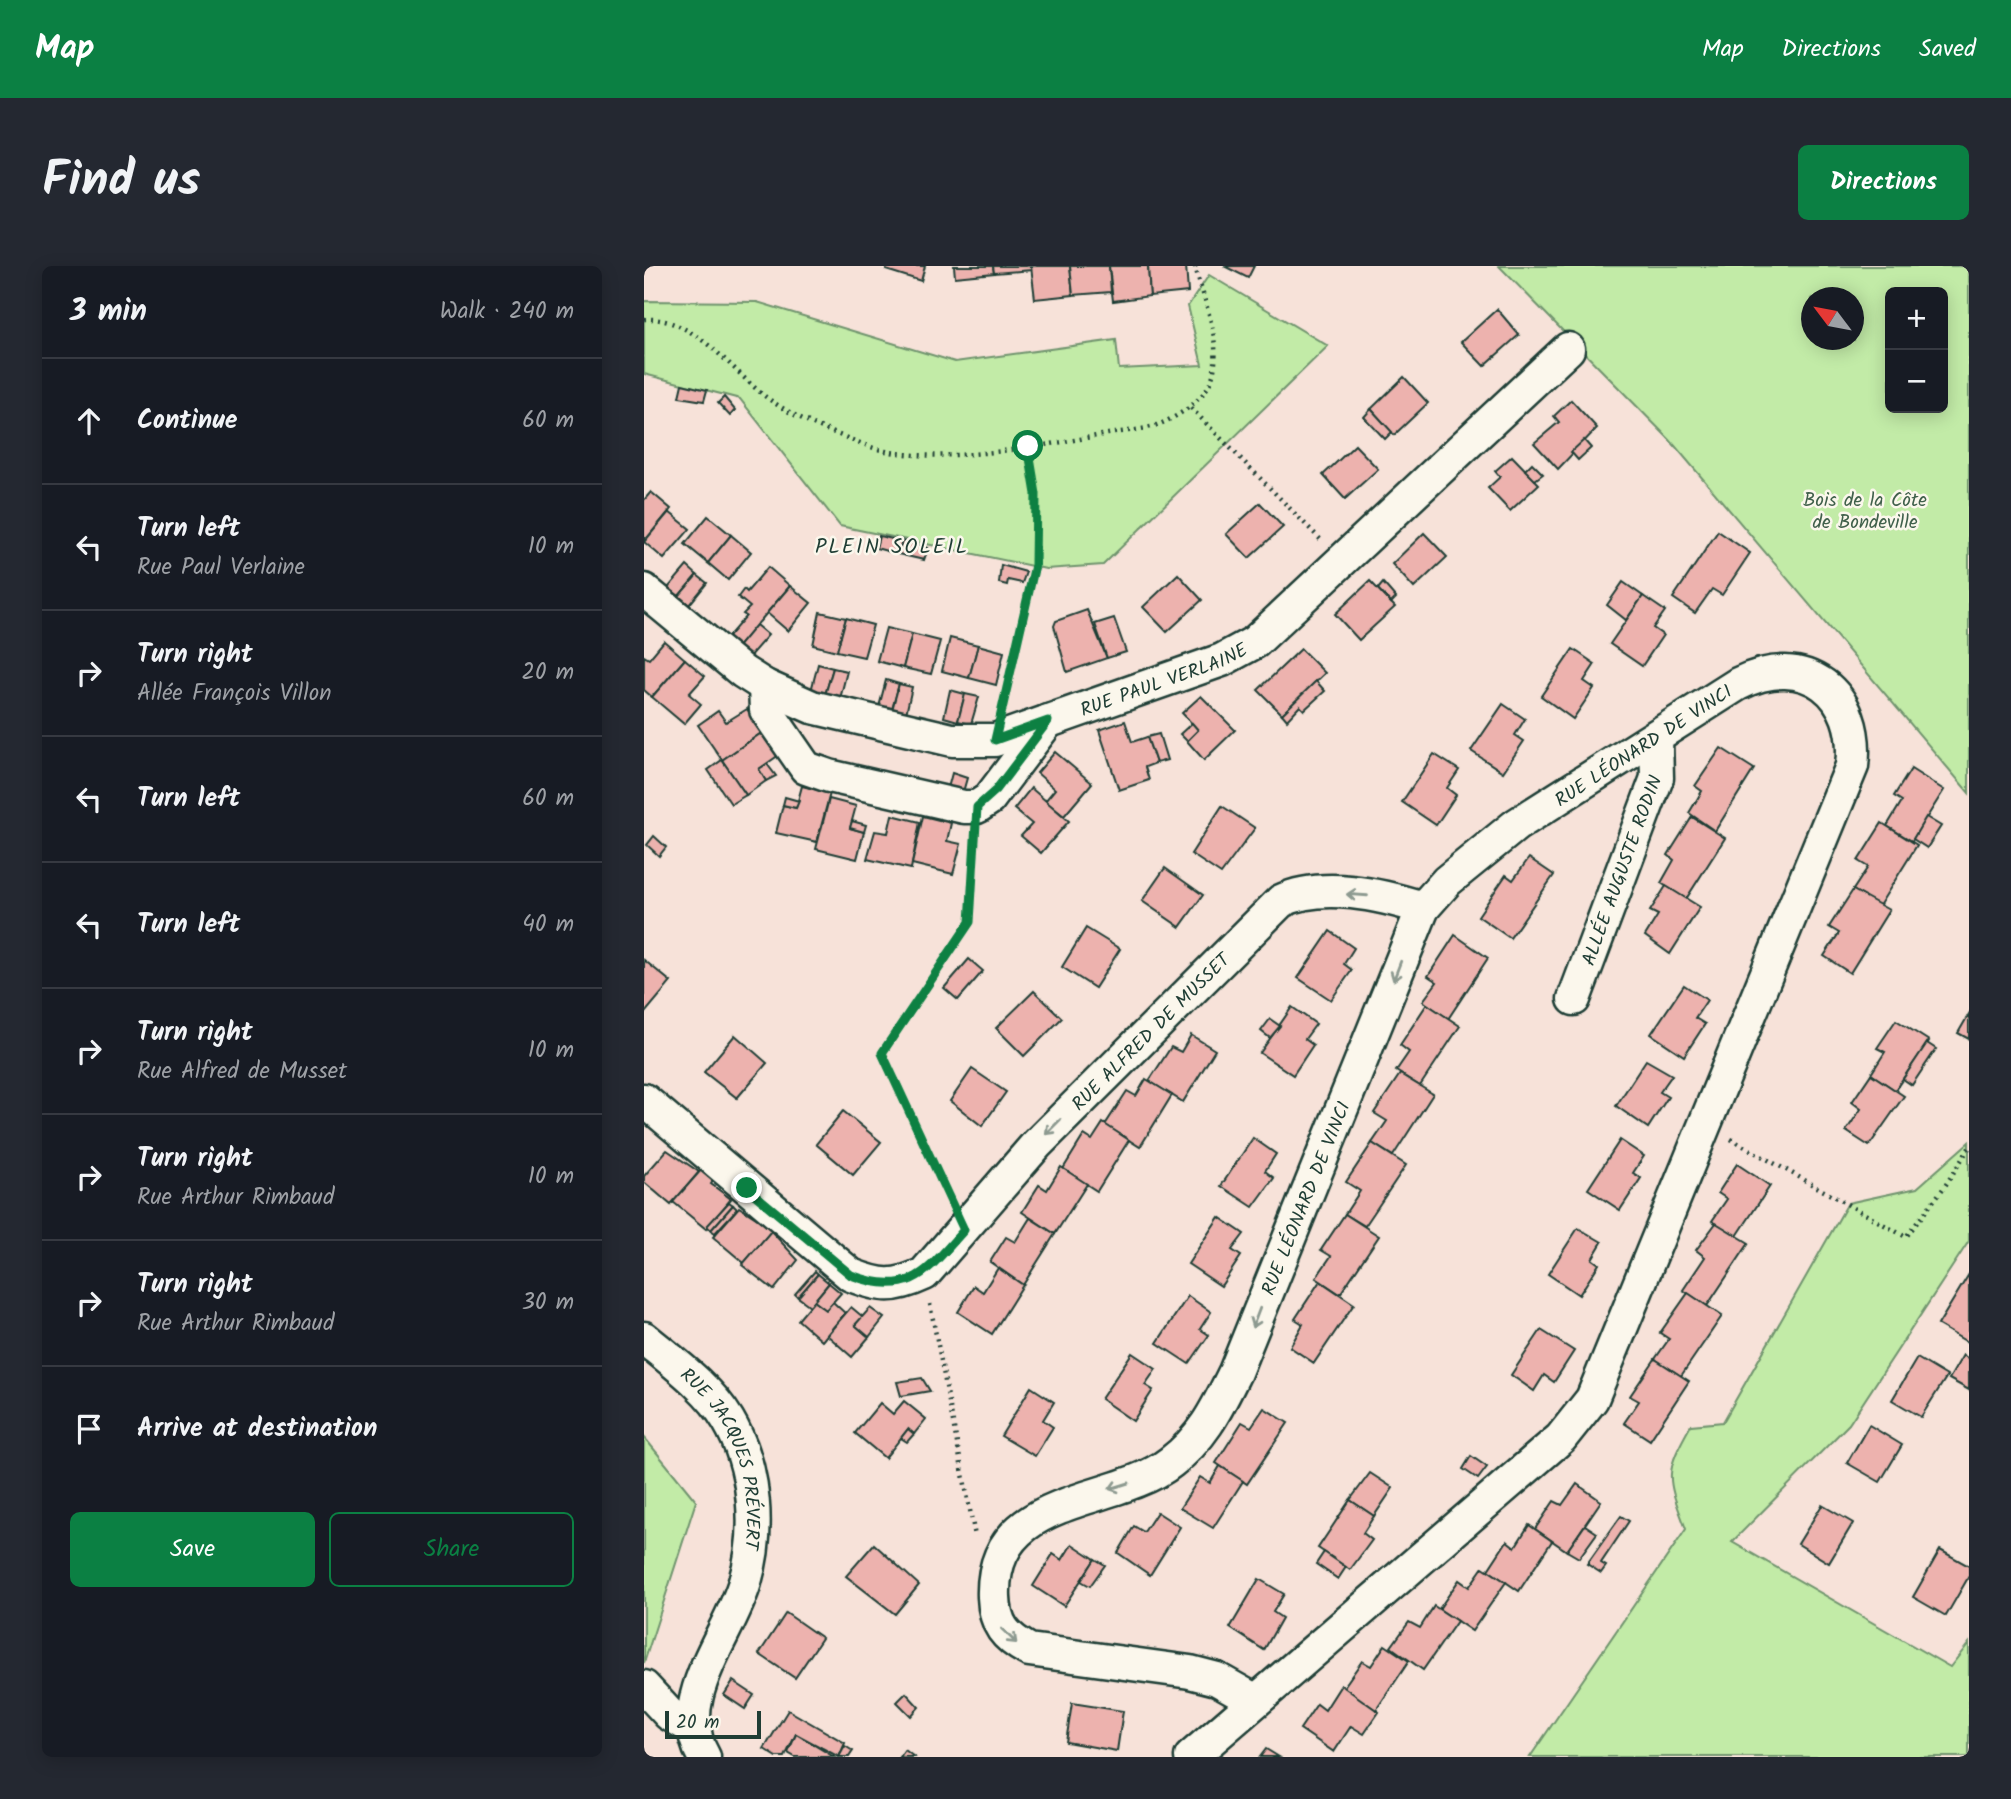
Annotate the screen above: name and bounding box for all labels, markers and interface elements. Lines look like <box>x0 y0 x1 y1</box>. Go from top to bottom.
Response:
text: Map <box>35 23 95 76</box>
text: Map <box>1702 30 1744 69</box>
text: Directions <box>1782 30 1881 69</box>
text: Saved <box>1919 30 1976 69</box>
text: Find us <box>42 143 200 221</box>
button: Directions <box>1798 145 1969 220</box>
north arrow <box>1801 287 1864 350</box>
map controls <box>1885 287 1948 413</box>
button: + <box>1885 287 1948 350</box>
text: 3 min <box>70 288 147 336</box>
text: Walk · 240 m <box>440 294 574 330</box>
button: − <box>1885 350 1948 413</box>
text: Continue <box>137 400 238 442</box>
icon: ahead <box>70 402 108 440</box>
text: 60 m <box>522 403 574 439</box>
route start <box>1012 430 1043 461</box>
park label: Bois de la Côte de Bondeville <box>1803 486 1927 538</box>
text: Turn left <box>137 508 240 550</box>
icon: left <box>70 528 108 566</box>
text: 10 m <box>528 529 574 565</box>
district label: PLEIN SOLEIL <box>815 531 969 564</box>
text: Rue Paul Verlaine <box>137 550 305 586</box>
text: Turn right <box>137 634 253 676</box>
street label: RUE PAUL VERLAINE <box>1076 635 1254 726</box>
icon: right <box>70 654 108 692</box>
text: 20 m <box>522 655 574 691</box>
text: Allée François Villon <box>137 676 331 712</box>
street label: RUE LÉONARD DE VINCI <box>1549 678 1739 816</box>
street label: ALLÉE AUGUSTE RODIN <box>1574 771 1671 970</box>
text: Turn left <box>137 778 240 820</box>
icon: left <box>70 780 108 818</box>
text: 60 m <box>522 781 574 817</box>
one-way arrow <box>1345 888 1368 901</box>
text: Turn left <box>137 904 240 946</box>
icon: left <box>70 906 108 944</box>
text: 40 m <box>522 907 574 943</box>
street label: RUE ALFRED DE MUSSET <box>1065 945 1239 1119</box>
one-way arrow <box>1390 960 1403 982</box>
text: Turn right <box>137 1012 253 1054</box>
icon: right <box>70 1032 108 1070</box>
text: 10 m <box>528 1033 574 1069</box>
text: Rue Alfred de Musset <box>137 1054 347 1090</box>
street label: RUE LÉONARD DE VINCI <box>1254 1097 1360 1300</box>
one-way arrow <box>1045 1119 1062 1136</box>
text: Turn right <box>137 1138 253 1180</box>
icon: right <box>70 1158 108 1196</box>
text: 10 m <box>528 1159 574 1195</box>
route end <box>731 1172 762 1203</box>
text: Rue Arthur Rimbaud <box>137 1180 334 1216</box>
text: Turn right <box>137 1264 253 1306</box>
icon: right <box>70 1284 108 1322</box>
text: 30 m <box>522 1285 574 1321</box>
text: Rue Arthur Rimbaud <box>137 1306 334 1342</box>
one-way arrow <box>1248 1307 1261 1329</box>
street label: RUE JACQUES PRÉVERT <box>673 1361 767 1553</box>
text: Arrive at destination <box>137 1408 377 1450</box>
icon: arrive <box>70 1410 108 1448</box>
one-way arrow <box>1108 1480 1130 1493</box>
button: Save <box>70 1512 315 1587</box>
button: Share <box>329 1512 574 1587</box>
one-way arrow <box>1000 1627 1018 1644</box>
scale bar <box>665 1708 761 1740</box>
text: 20 m <box>676 1708 719 1738</box>

